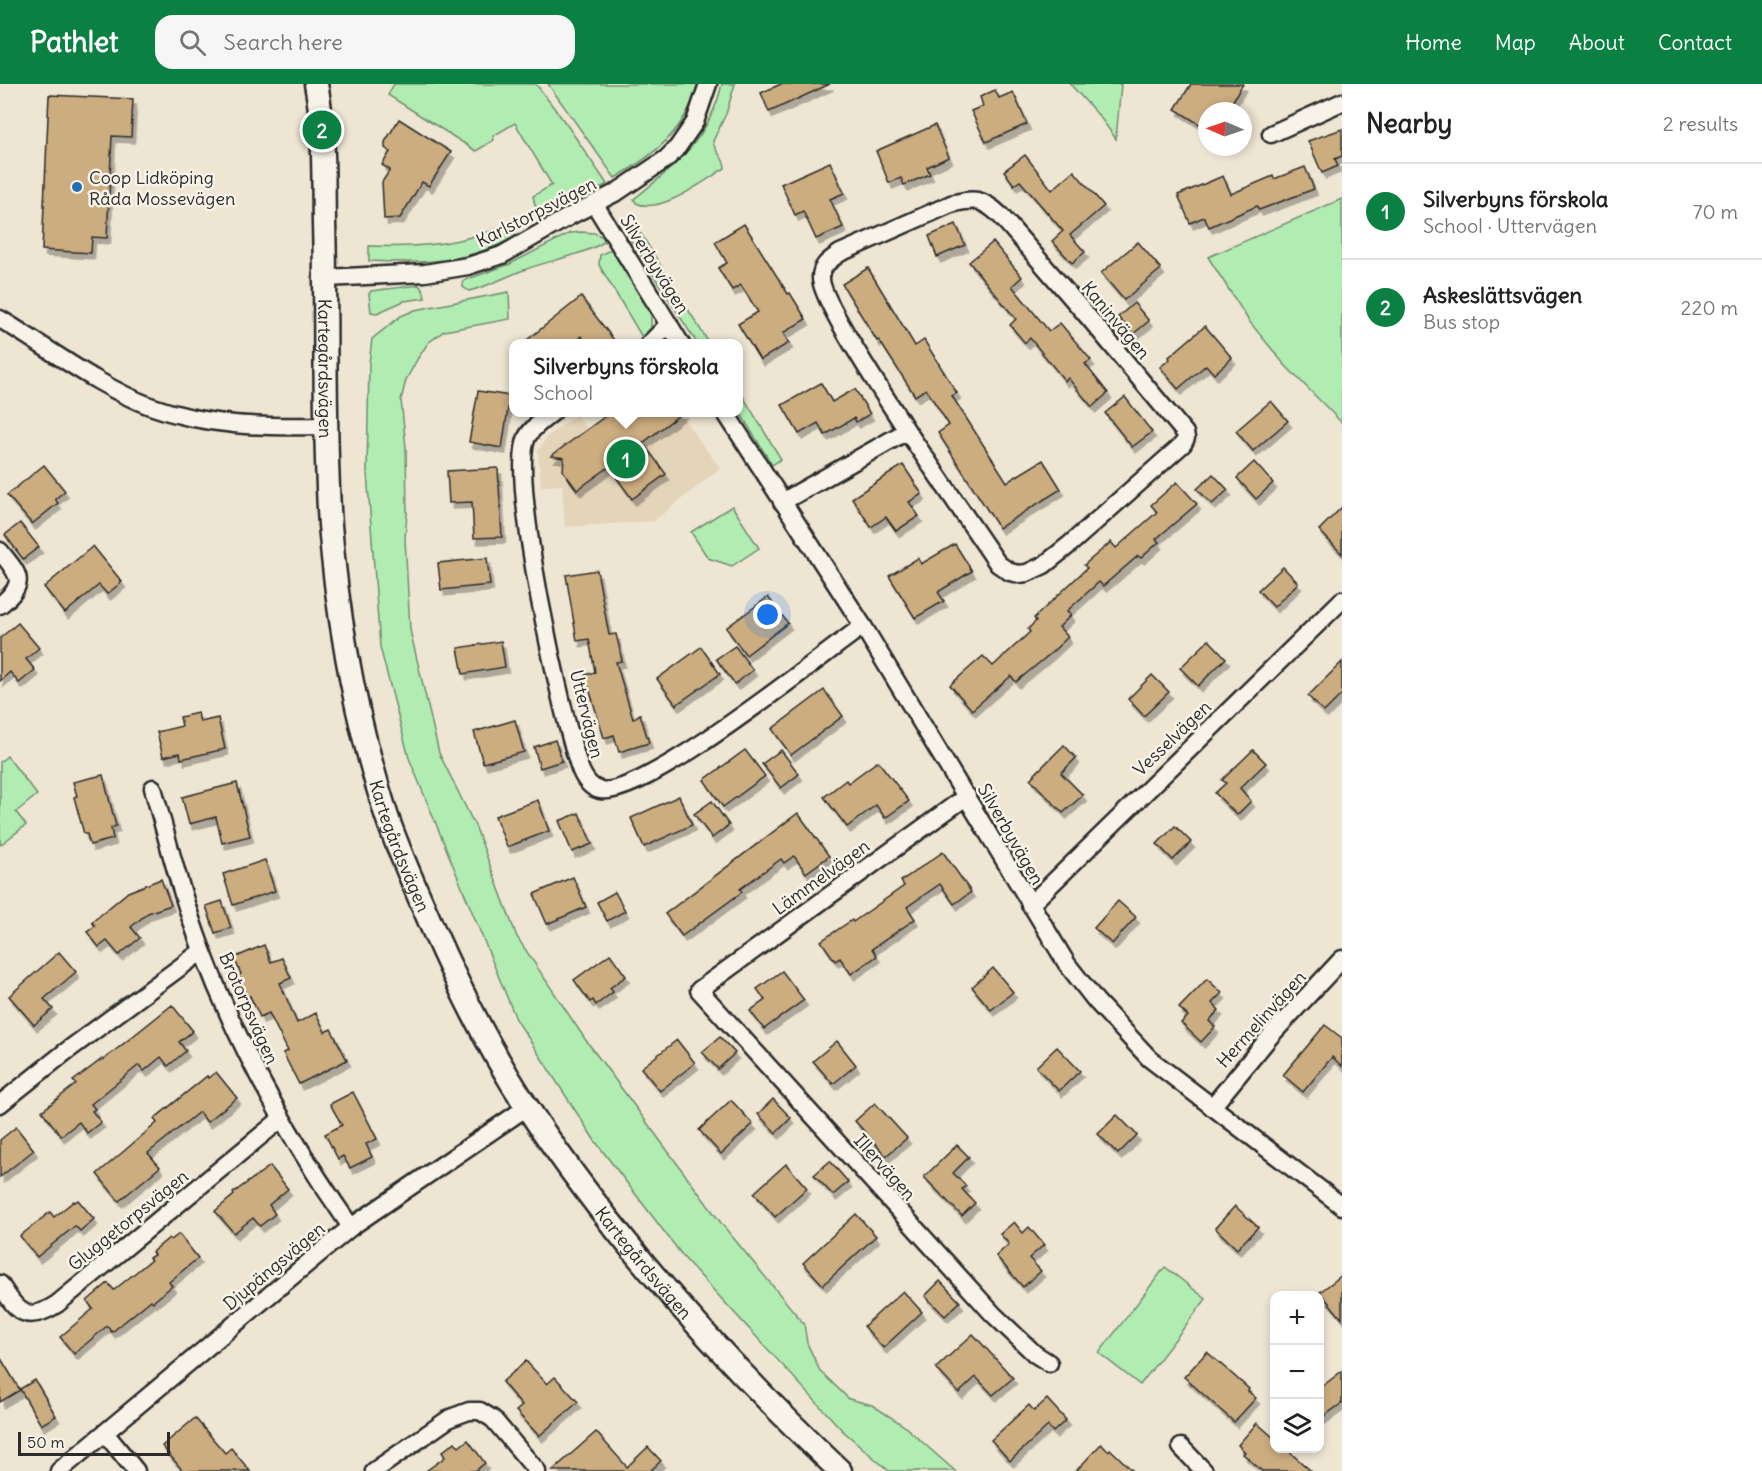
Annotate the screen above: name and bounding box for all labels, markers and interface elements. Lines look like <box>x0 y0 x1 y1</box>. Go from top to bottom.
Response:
search box <box>155 15 575 69</box>
text: Pathlet <box>30 24 119 60</box>
icon: search <box>176 26 209 59</box>
text: Search here <box>224 28 343 56</box>
text: Home <box>1405 29 1462 56</box>
text: Map <box>1495 29 1536 56</box>
text: About <box>1569 29 1625 56</box>
text: Contact <box>1658 29 1732 56</box>
north arrow <box>1198 102 1252 156</box>
text: Nearby <box>1366 107 1452 140</box>
pin: 2 <box>302 108 342 152</box>
text: 2 results <box>1663 111 1738 136</box>
place label: Coop Lidköping Råda Mossevägen <box>89 166 235 210</box>
street label: Karlstorpsvägen <box>472 172 600 252</box>
marker: Coop Lidköping Råda Mossevägen <box>70 180 84 194</box>
text: Silverbyns förskola <box>1423 185 1608 213</box>
text: 1 <box>1382 199 1389 224</box>
text: 70 m <box>1693 199 1738 224</box>
street label: Silverbyvägen <box>615 210 695 318</box>
text: School · Uttervägen <box>1423 213 1597 238</box>
street label: Kaninvägen <box>1077 276 1155 364</box>
text: Askeslättsvägen <box>1423 281 1582 309</box>
text: 2 <box>1380 295 1391 320</box>
text: 220 m <box>1681 295 1738 320</box>
street label: Kartegårdsvägen <box>314 299 338 439</box>
text: Bus stop <box>1423 309 1500 334</box>
popup <box>509 339 743 417</box>
text: Silverbyns förskola <box>533 352 719 380</box>
text: School <box>533 380 593 405</box>
pin: 1 <box>606 436 646 482</box>
your location <box>753 600 782 629</box>
street label: Uttervägen <box>565 667 609 761</box>
street label: Vesselvägen <box>1128 695 1216 781</box>
street label: Kartegårdsvägen <box>365 777 436 915</box>
street label: Silverbyvägen <box>973 779 1049 889</box>
street label: Lämmelvägen <box>768 834 874 920</box>
street label: Brotorpsvägen <box>214 949 284 1067</box>
street label: Hermelinvägen <box>1211 966 1311 1072</box>
street label: Illervägen <box>849 1129 921 1205</box>
street label: Gluggetorpsvägen <box>63 1164 193 1276</box>
street label: Kartegårdsvägen <box>590 1202 697 1324</box>
street label: Djupängsvägen <box>219 1217 329 1315</box>
map controls <box>1270 1291 1324 1453</box>
button: + <box>1270 1291 1324 1345</box>
button: − <box>1270 1345 1324 1399</box>
button: layers <box>1270 1399 1324 1453</box>
scale bar <box>18 1429 170 1456</box>
text: 50 m <box>27 1432 65 1452</box>

